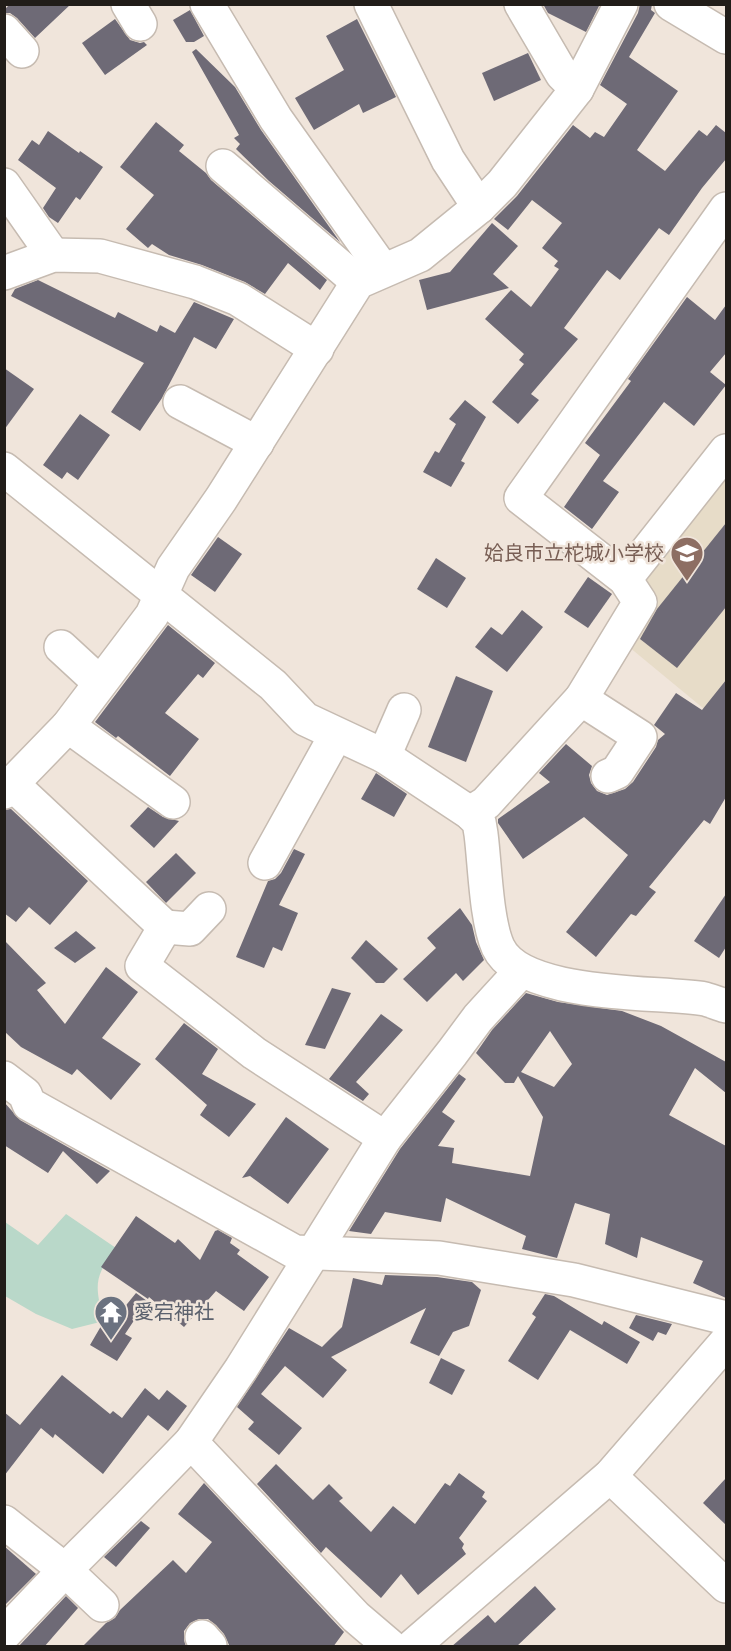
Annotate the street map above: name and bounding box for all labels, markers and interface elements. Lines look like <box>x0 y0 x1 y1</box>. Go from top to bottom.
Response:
school or university icon: 姶良市立柁城小学校 <box>669 535 705 582</box>
place label: 姶良市立柁城小学校 <box>484 540 664 564</box>
temple icon: 愛宕神社 <box>93 1294 129 1341</box>
place label: 愛宕神社 <box>134 1299 214 1323</box>

